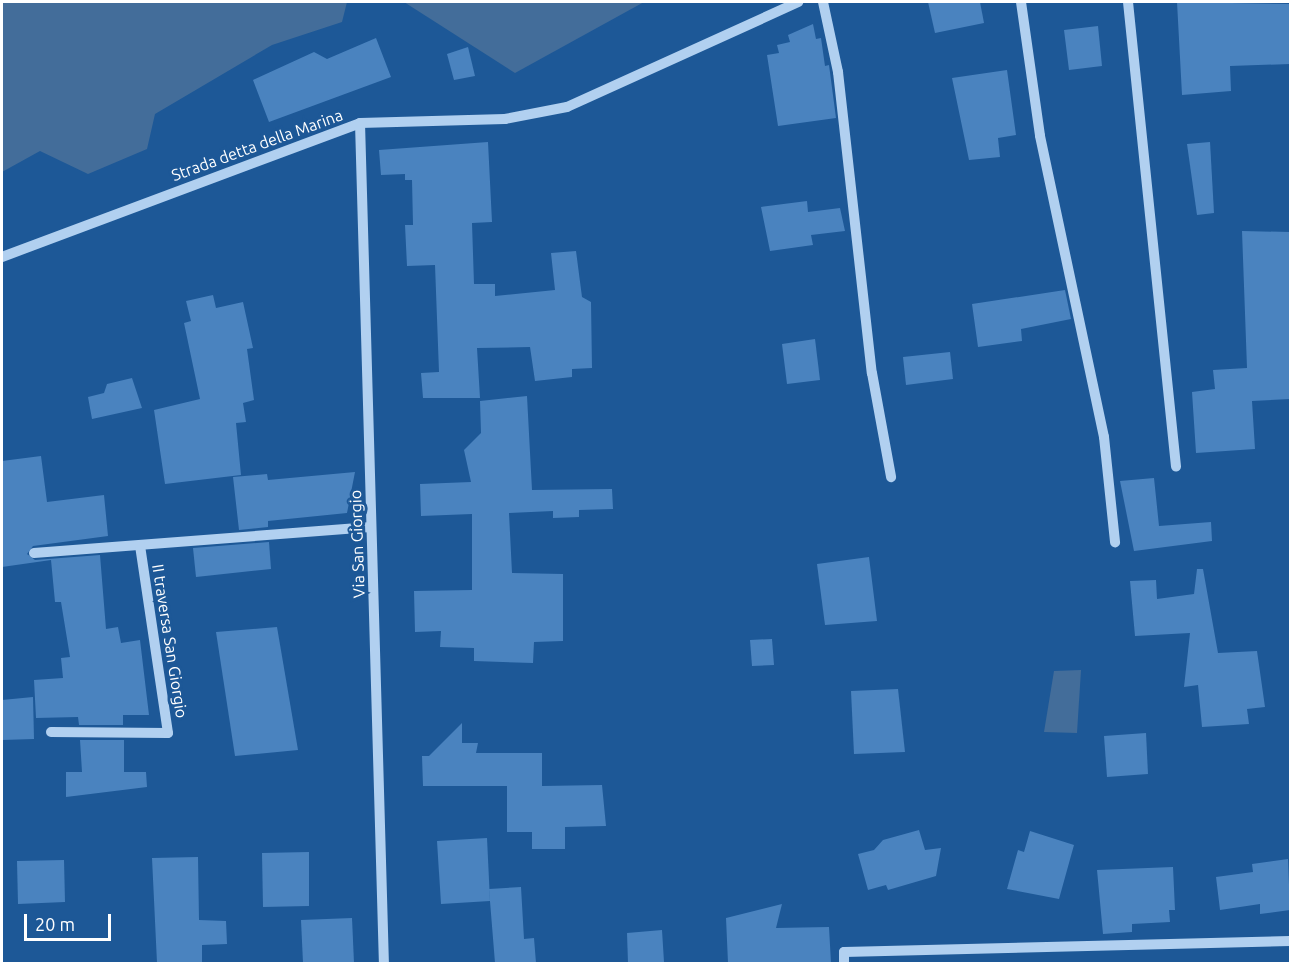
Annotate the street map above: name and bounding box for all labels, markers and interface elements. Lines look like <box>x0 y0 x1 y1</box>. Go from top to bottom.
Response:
street label: Strada detta della Marina <box>169 105 345 185</box>
street label: Via San Giorgio <box>346 490 368 598</box>
street label: II traversa San Giorgio <box>148 563 192 719</box>
scale bar <box>27 902 114 940</box>
text: 20 m <box>35 914 75 934</box>

